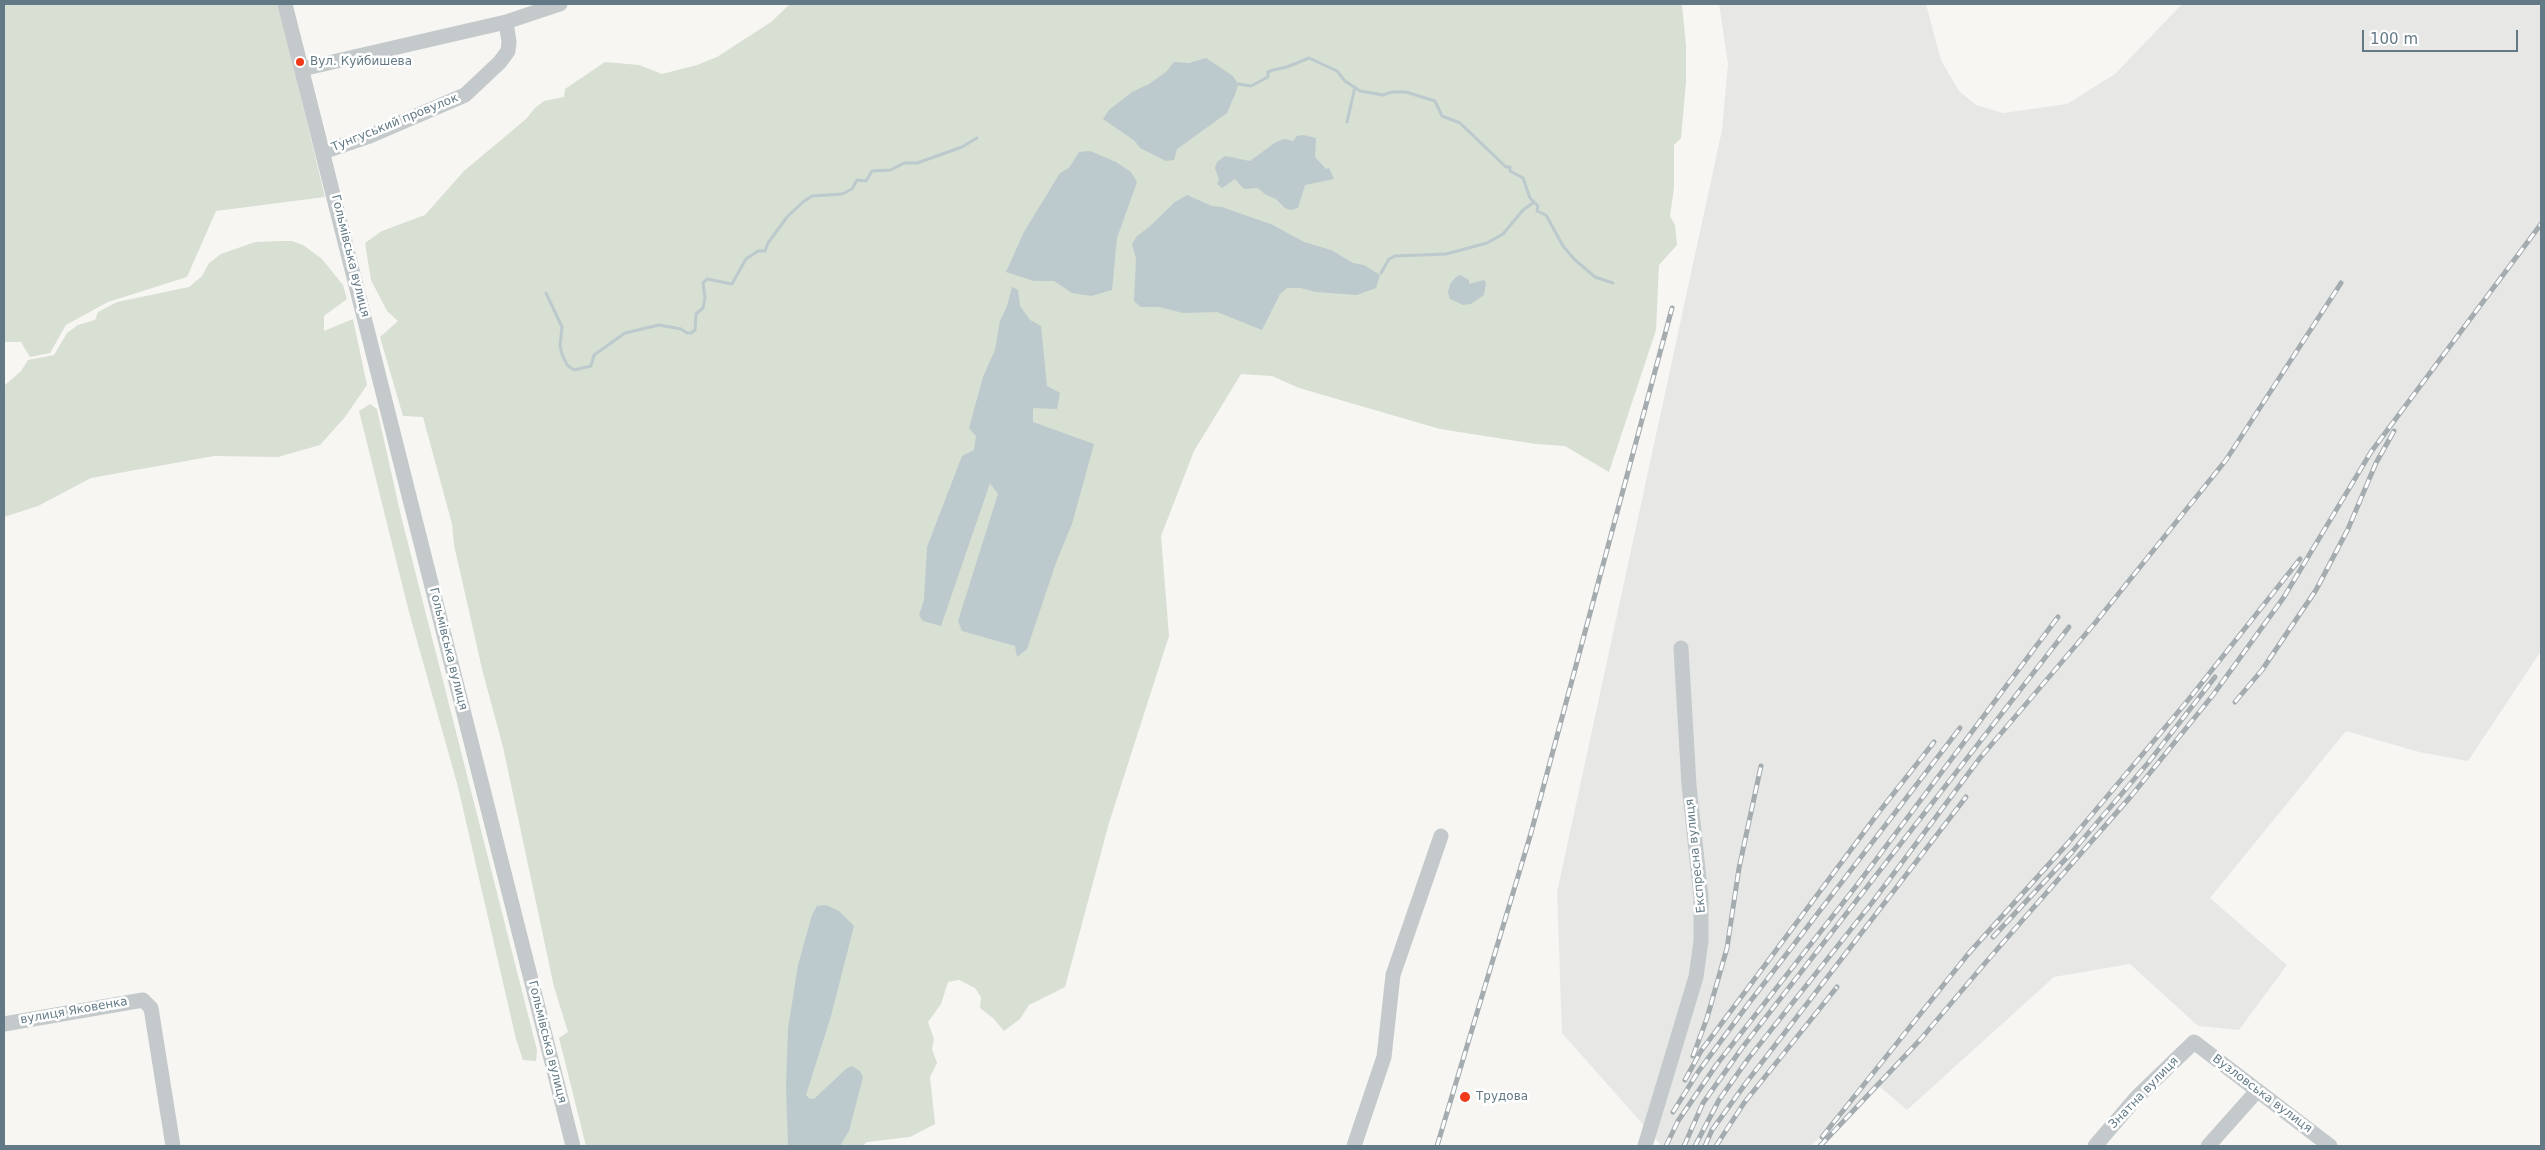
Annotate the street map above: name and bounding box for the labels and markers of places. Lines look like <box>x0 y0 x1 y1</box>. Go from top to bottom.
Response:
place label: Вул. Куйбишева <box>310 55 412 69</box>
marker: Вул. Куйбишева <box>294 56 306 68</box>
marker: Трудова <box>1458 1090 1472 1104</box>
place label: Трудова <box>1476 1090 1528 1104</box>

